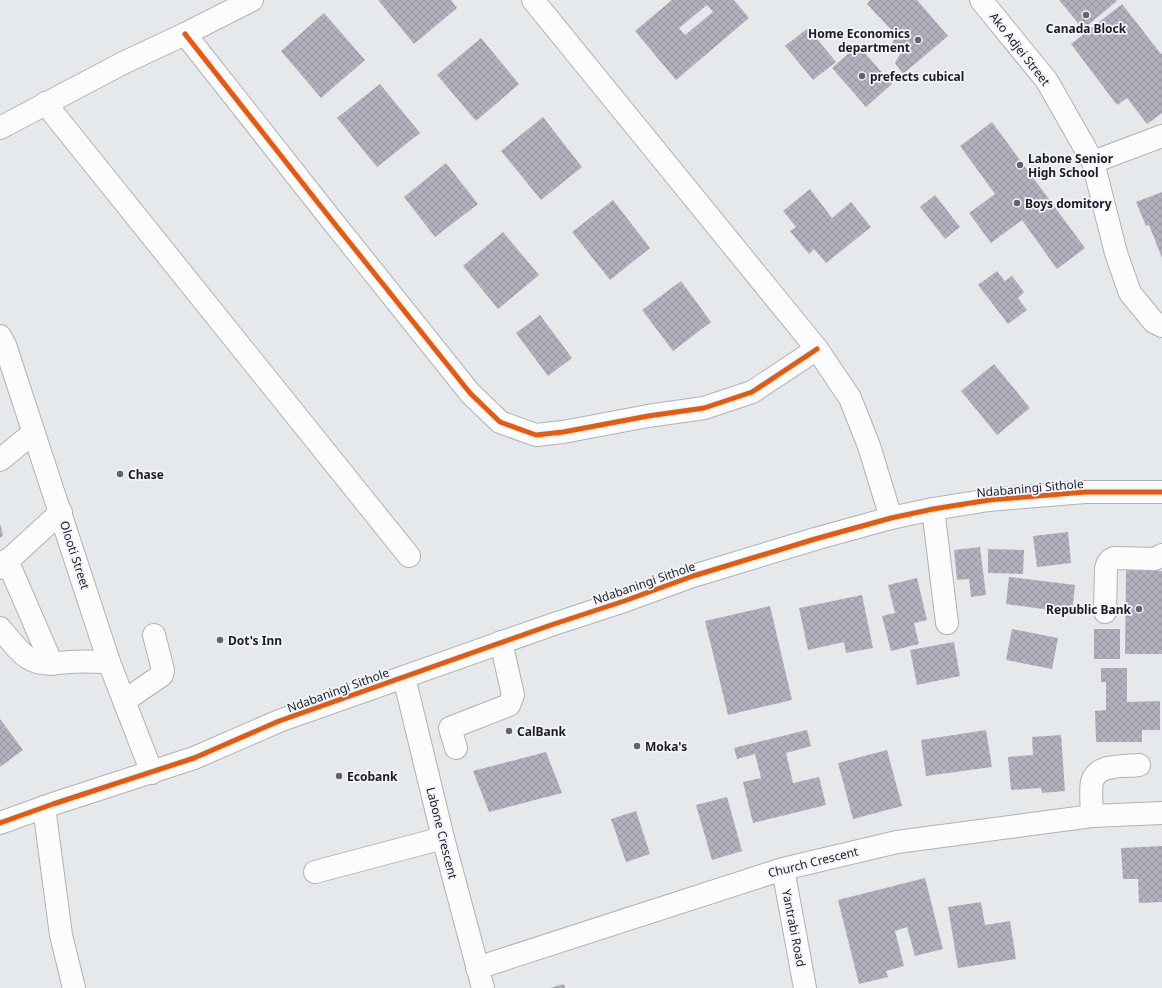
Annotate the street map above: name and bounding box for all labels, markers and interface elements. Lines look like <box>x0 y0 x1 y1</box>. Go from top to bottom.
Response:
street label: Ako Adjei Street <box>986 9 1055 90</box>
marker: Canada Block <box>1081 10 1091 20</box>
place label: Canada Block <box>1046 20 1127 37</box>
place label: Home Economics department <box>808 25 910 56</box>
marker: Home Economics department <box>913 35 923 45</box>
place label: prefects cubical <box>870 68 964 85</box>
marker: prefects cubical <box>857 71 867 81</box>
place label: Labone Senior High School <box>1028 150 1114 181</box>
marker: Labone Senior High School <box>1015 160 1025 170</box>
place label: Boys domitory <box>1025 195 1112 212</box>
marker: Boys domitory <box>1012 198 1022 208</box>
place label: Chase <box>128 466 164 483</box>
marker: Chase <box>115 469 125 479</box>
street label: Ndabaningi Sithole <box>976 475 1084 501</box>
street label: Olooti Street <box>56 519 94 592</box>
street label: Ndabaningi Sithole <box>590 557 698 609</box>
place label: Republic Bank <box>1046 601 1132 618</box>
marker: Republic Bank <box>1134 604 1144 614</box>
place label: Dot's Inn <box>228 632 282 649</box>
marker: Dot's Inn <box>215 635 225 645</box>
street label: Ndabaningi Sithole <box>285 664 392 716</box>
place label: CalBank <box>517 723 566 740</box>
marker: CalBank <box>504 726 514 736</box>
place label: Moka's <box>645 738 687 755</box>
marker: Moka's <box>632 741 642 751</box>
place label: Ecobank <box>347 768 398 785</box>
marker: Ecobank <box>334 771 344 781</box>
street label: Labone Crescent <box>422 785 462 881</box>
street label: Church Crescent <box>766 842 861 881</box>
street label: Yantrabi Road <box>778 888 810 968</box>

